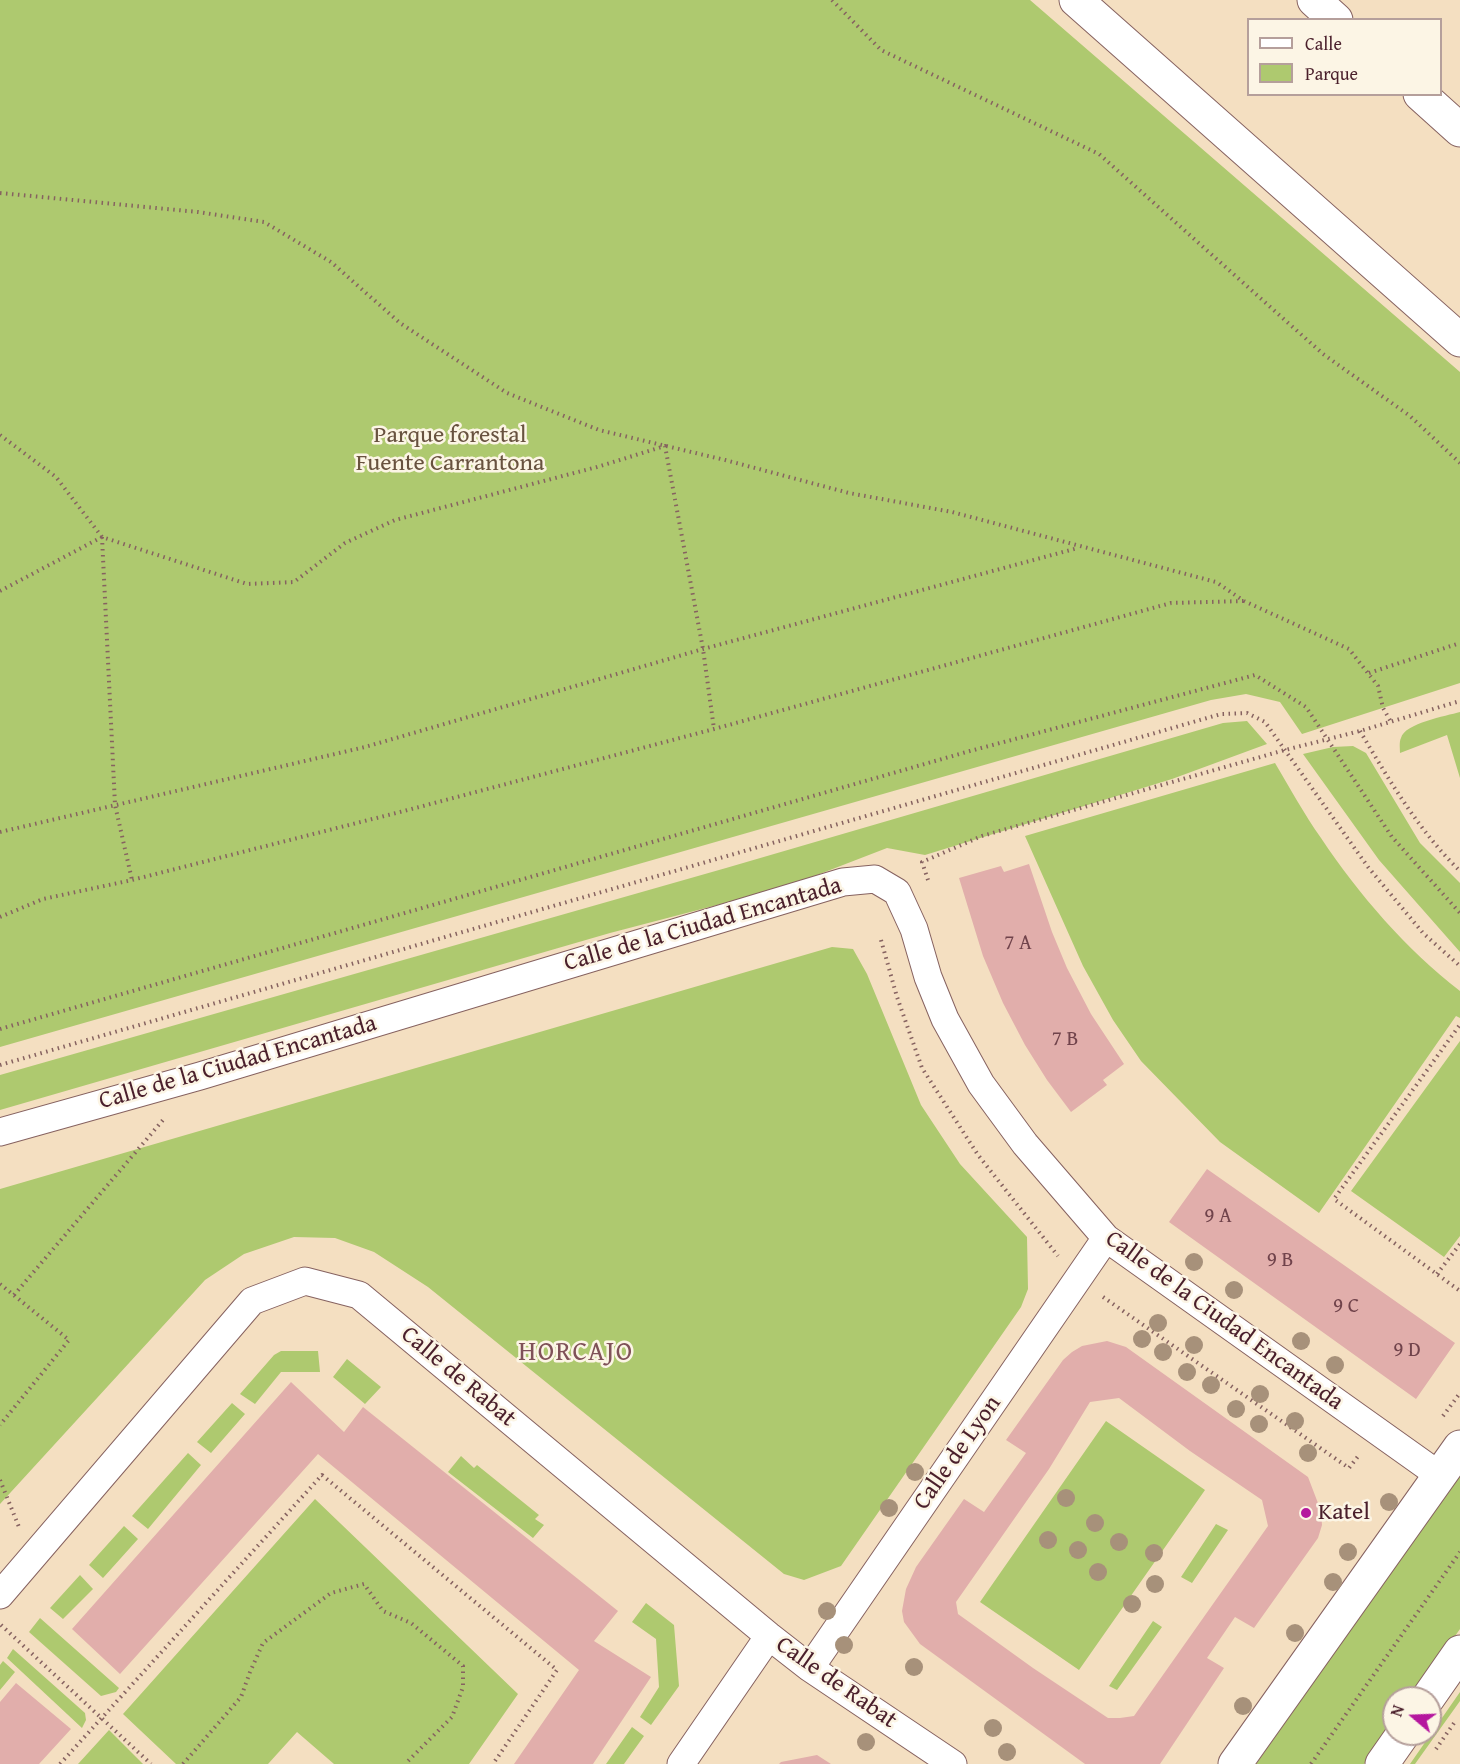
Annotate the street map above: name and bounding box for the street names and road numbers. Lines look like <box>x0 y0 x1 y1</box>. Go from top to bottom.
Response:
street label: Calle de la Ciudad Encantada <box>561 872 845 978</box>
street label: Calle de la Ciudad Encantada <box>96 1010 380 1116</box>
street label: Calle de la Ciudad Encantada <box>1099 1225 1349 1417</box>
street label: Calle de Rabat <box>395 1321 521 1433</box>
street label: Calle de Lyon <box>908 1390 1008 1516</box>
street label: Calle de Rabat <box>770 1631 902 1735</box>

